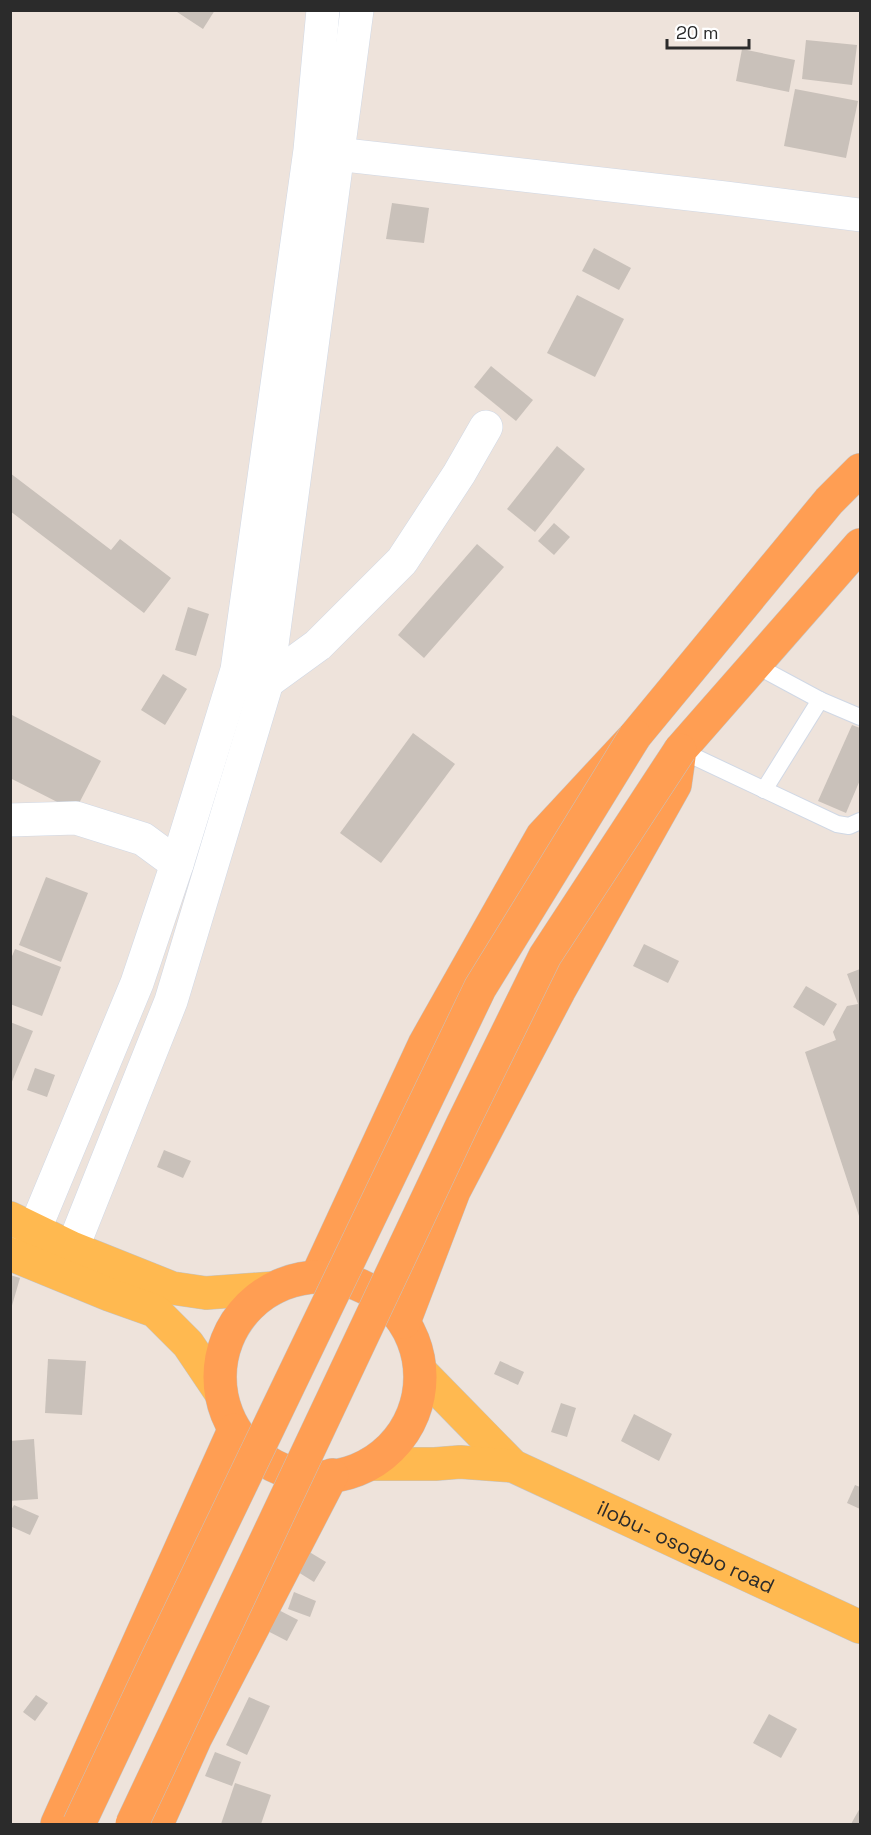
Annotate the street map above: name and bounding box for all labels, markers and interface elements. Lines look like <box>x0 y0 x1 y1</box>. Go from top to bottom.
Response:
scale bar <box>667 12 750 50</box>
text: 20 m <box>676 21 719 44</box>
street label: ilobu- osogbo road <box>593 1494 779 1599</box>

